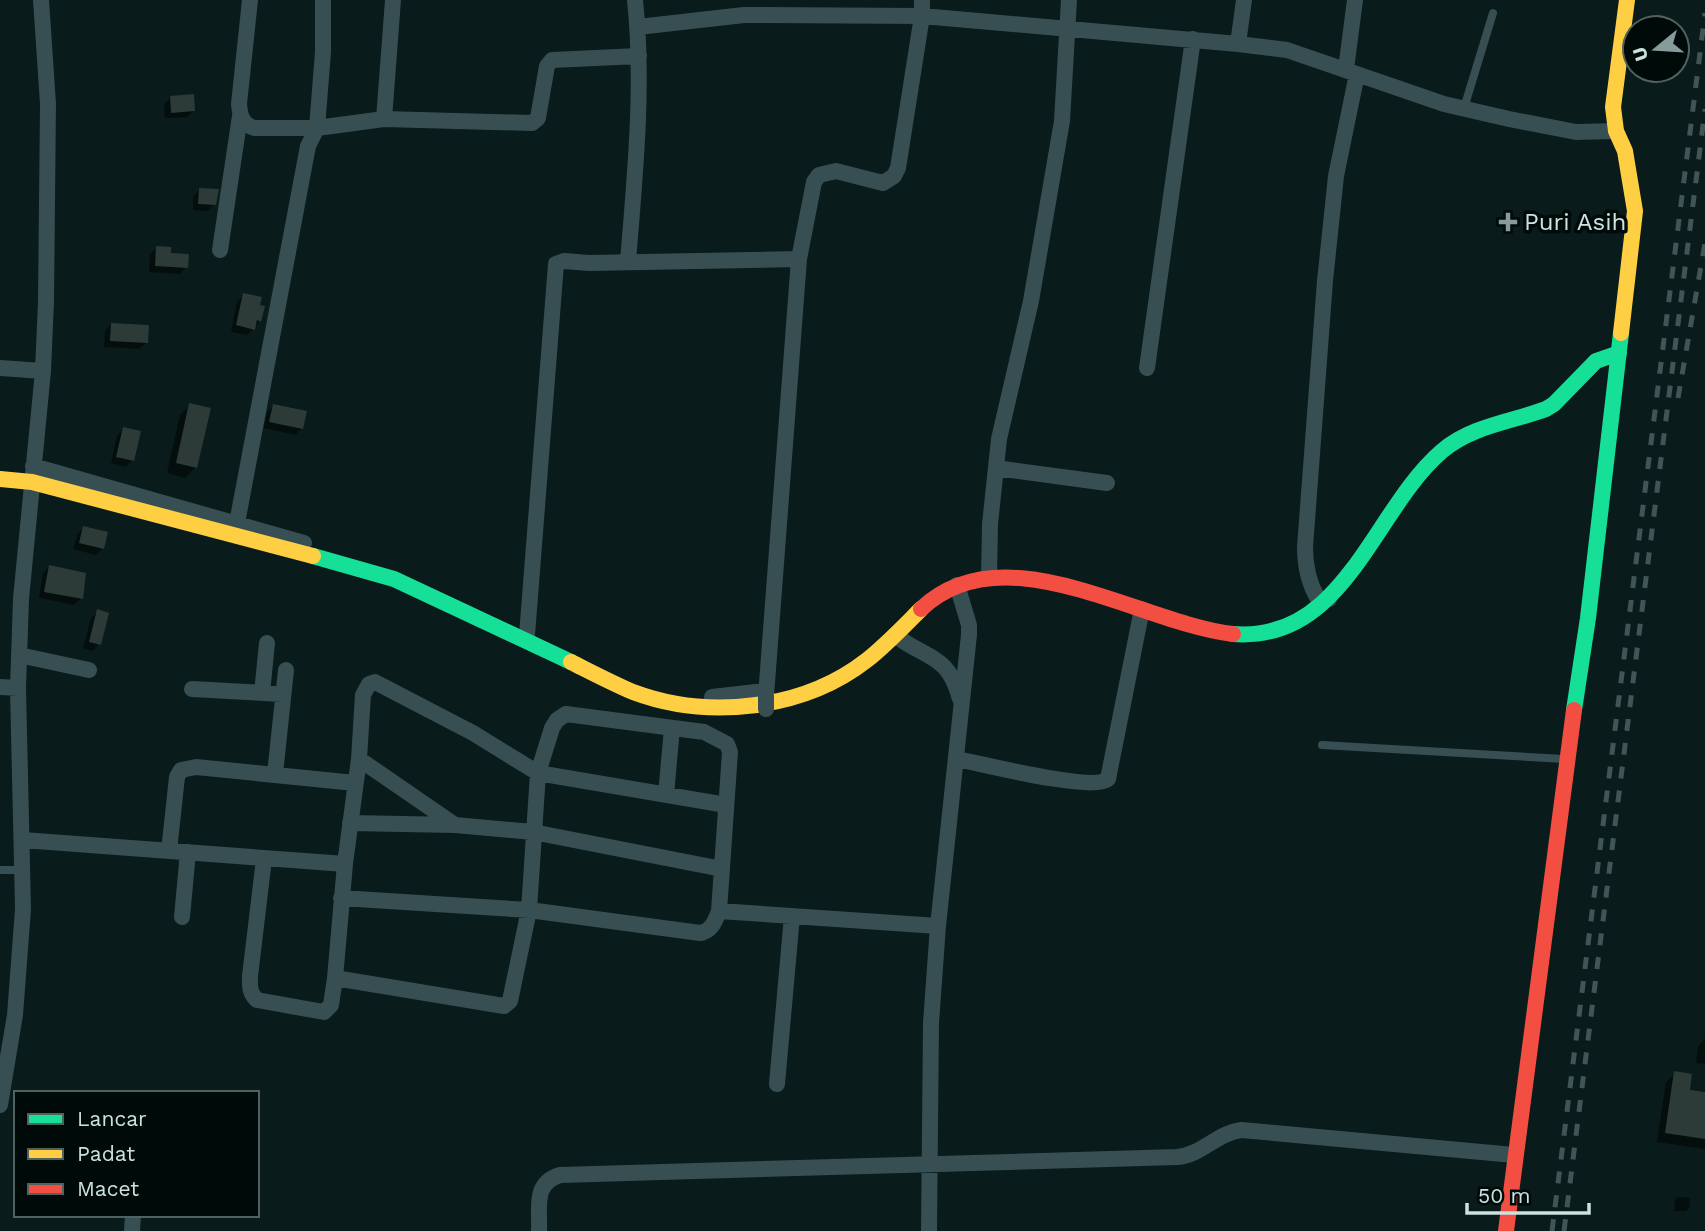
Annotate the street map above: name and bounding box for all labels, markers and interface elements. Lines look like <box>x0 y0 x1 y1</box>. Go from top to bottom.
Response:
north arrow <box>1621 14 1691 84</box>
text: U <box>1627 44 1653 64</box>
place label: Puri Asih <box>1524 208 1626 236</box>
marker: Puri Asih <box>1498 212 1518 232</box>
legend <box>14 1091 259 1217</box>
text: Lancar <box>77 1106 147 1131</box>
text: Padat <box>77 1141 135 1166</box>
scale bar <box>1467 1172 1590 1216</box>
text: Macet <box>77 1176 139 1201</box>
text: 50 m <box>1478 1183 1530 1208</box>

